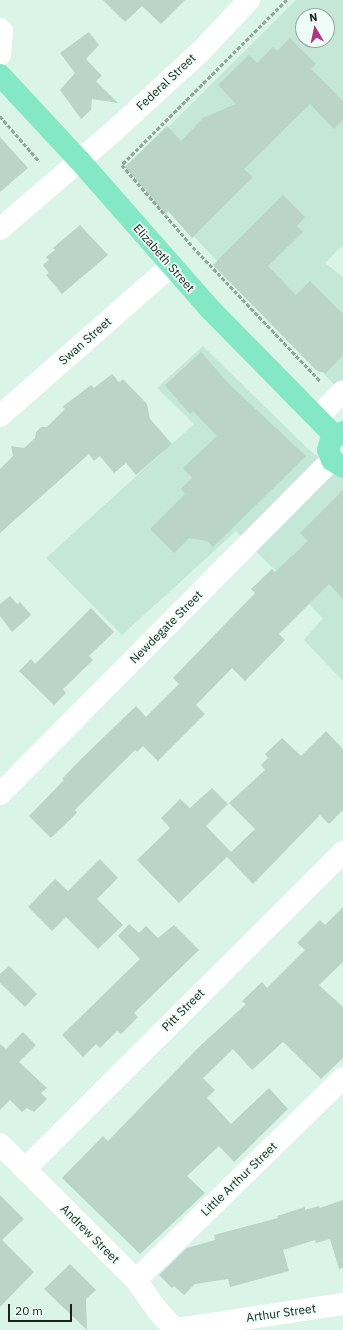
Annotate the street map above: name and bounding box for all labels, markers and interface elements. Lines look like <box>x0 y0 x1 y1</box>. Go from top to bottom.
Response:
north arrow <box>295 8 335 48</box>
text: N <box>308 10 318 25</box>
street label: Federal Street <box>133 51 199 113</box>
street label: Elizabeth Street <box>130 221 198 295</box>
street label: Swan Street <box>56 314 114 368</box>
street label: Newdegate Street <box>127 588 205 666</box>
street label: Pitt Street <box>159 986 207 1034</box>
street label: Little Arthur Street <box>198 1139 280 1219</box>
street label: Andrew Street <box>58 1202 122 1266</box>
scale bar <box>10 1296 74 1322</box>
street label: Arthur Street <box>245 1301 317 1325</box>
text: 20 m <box>15 1303 43 1318</box>

